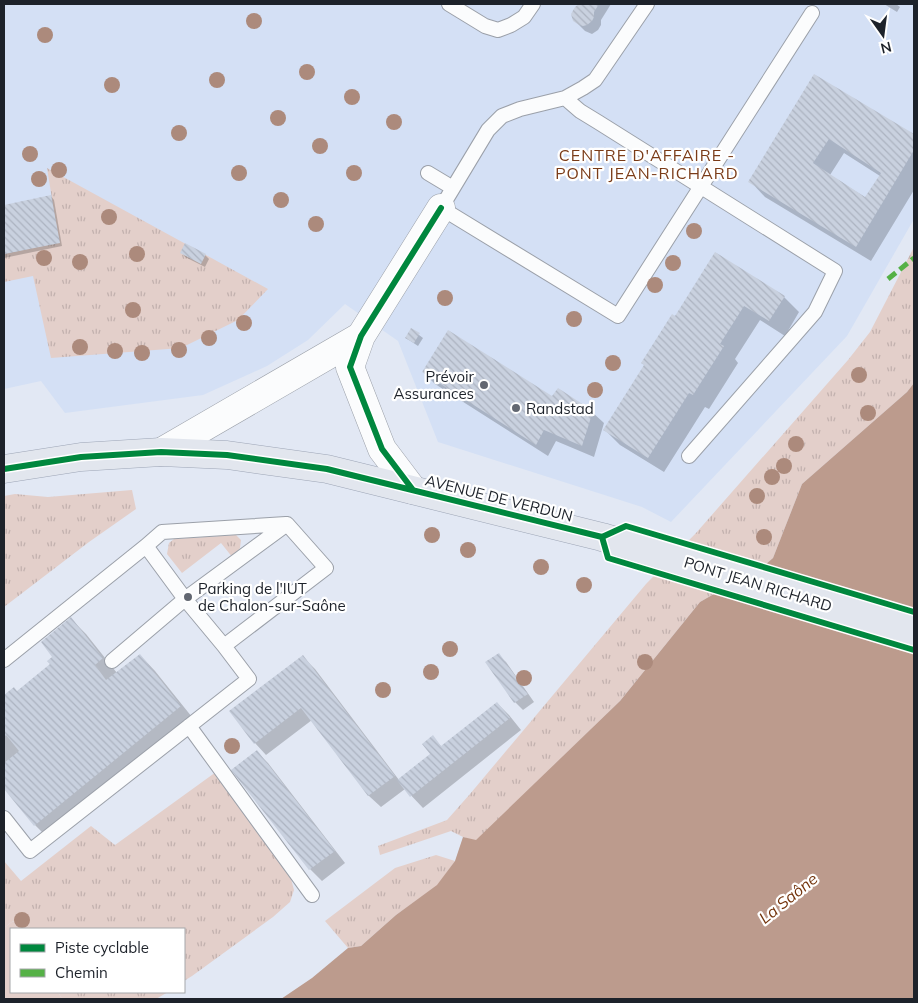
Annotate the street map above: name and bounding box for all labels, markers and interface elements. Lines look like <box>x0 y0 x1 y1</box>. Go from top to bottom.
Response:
north arrow <box>858 10 908 60</box>
text: N <box>879 38 893 58</box>
district label: CENTRE D'AFFAIRE - PONT JEAN-RICHARD <box>555 145 739 183</box>
place label: Prévoir Assurances <box>394 367 475 403</box>
marker: Prévoir Assurances <box>478 379 490 391</box>
place label: Randstad <box>526 399 594 418</box>
marker: Randstad <box>510 402 522 414</box>
street label: AVENUE DE VERDUN <box>423 470 575 526</box>
street label: PONT JEAN RICHARD <box>682 552 834 616</box>
place label: Parking de l'IUT de Chalon-sur-Saône <box>198 579 346 615</box>
marker: Parking de l'IUT de Chalon-sur-Saône <box>182 591 194 603</box>
water label: La Saône <box>755 868 821 928</box>
legend <box>10 928 185 993</box>
text: Piste cyclable <box>55 938 149 957</box>
text: Chemin <box>55 963 108 982</box>

